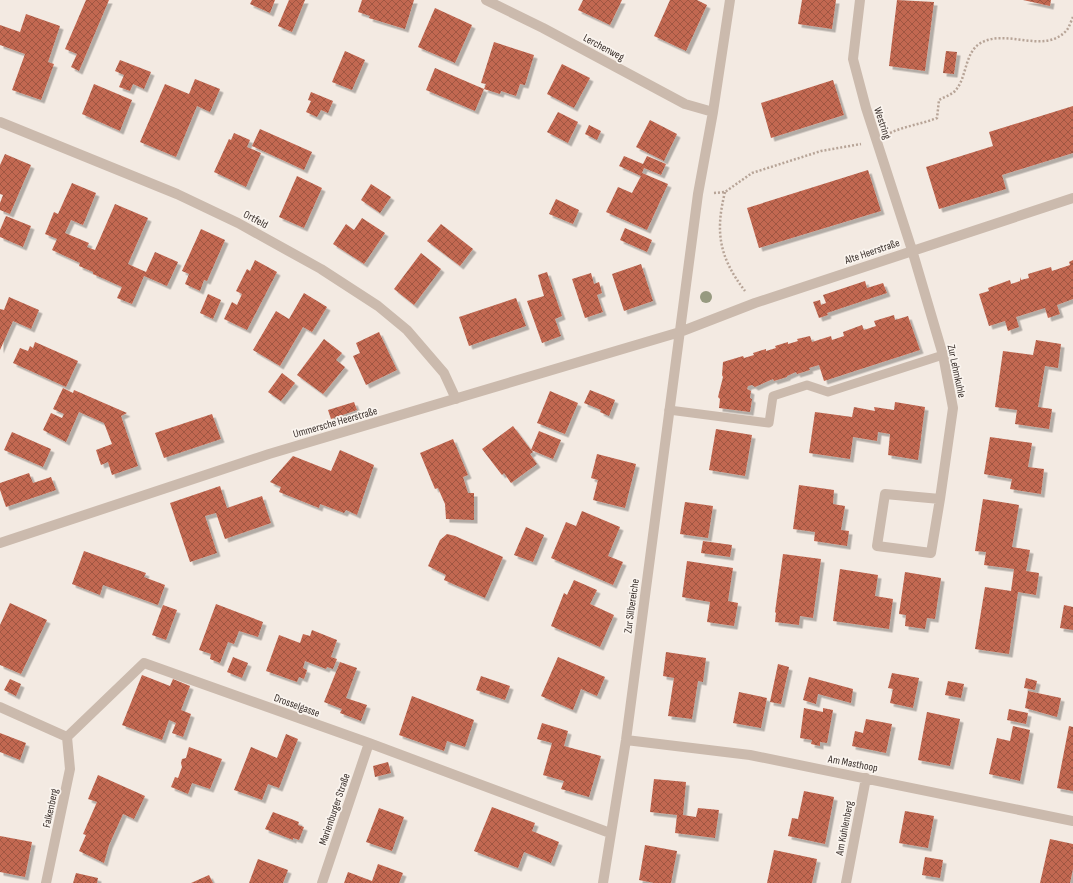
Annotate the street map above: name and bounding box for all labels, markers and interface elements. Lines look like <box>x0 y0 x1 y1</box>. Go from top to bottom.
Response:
street label: Lerchenweg <box>581 31 627 64</box>
street label: Westring <box>871 105 894 141</box>
street label: Ortfeld <box>241 208 271 231</box>
street label: Alte Heerstraße <box>842 236 901 267</box>
street label: Zur Lehmkuhle <box>945 343 968 399</box>
street label: Ummersche Heerstraße <box>291 404 379 441</box>
street label: Zur Silbereiche <box>621 578 642 634</box>
street label: Drosselgasse <box>272 691 322 720</box>
street label: Am Masthoop <box>826 752 879 775</box>
street label: Marienburger Straße <box>316 772 353 847</box>
street label: Falkenberg <box>40 787 61 829</box>
street label: Am Kuhlenberg <box>833 799 856 857</box>

